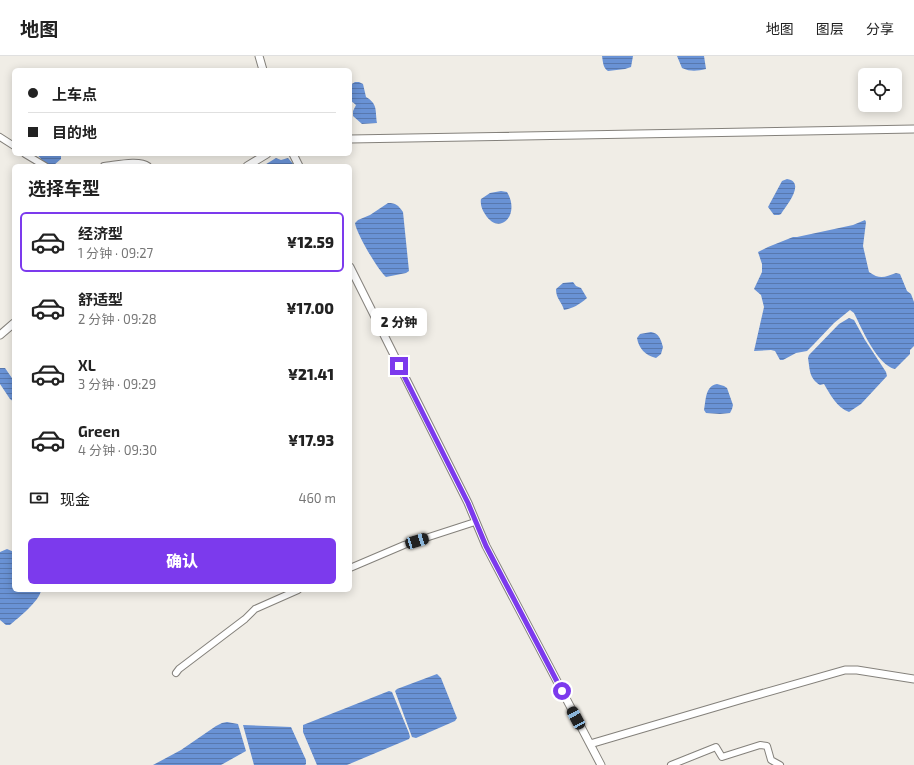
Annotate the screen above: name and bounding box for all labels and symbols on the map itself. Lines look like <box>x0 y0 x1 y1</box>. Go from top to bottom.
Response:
callout: 2 分钟 <box>371 308 427 336</box>
route end <box>390 357 408 375</box>
car <box>404 532 430 550</box>
route start <box>553 682 571 700</box>
car <box>565 705 587 731</box>

